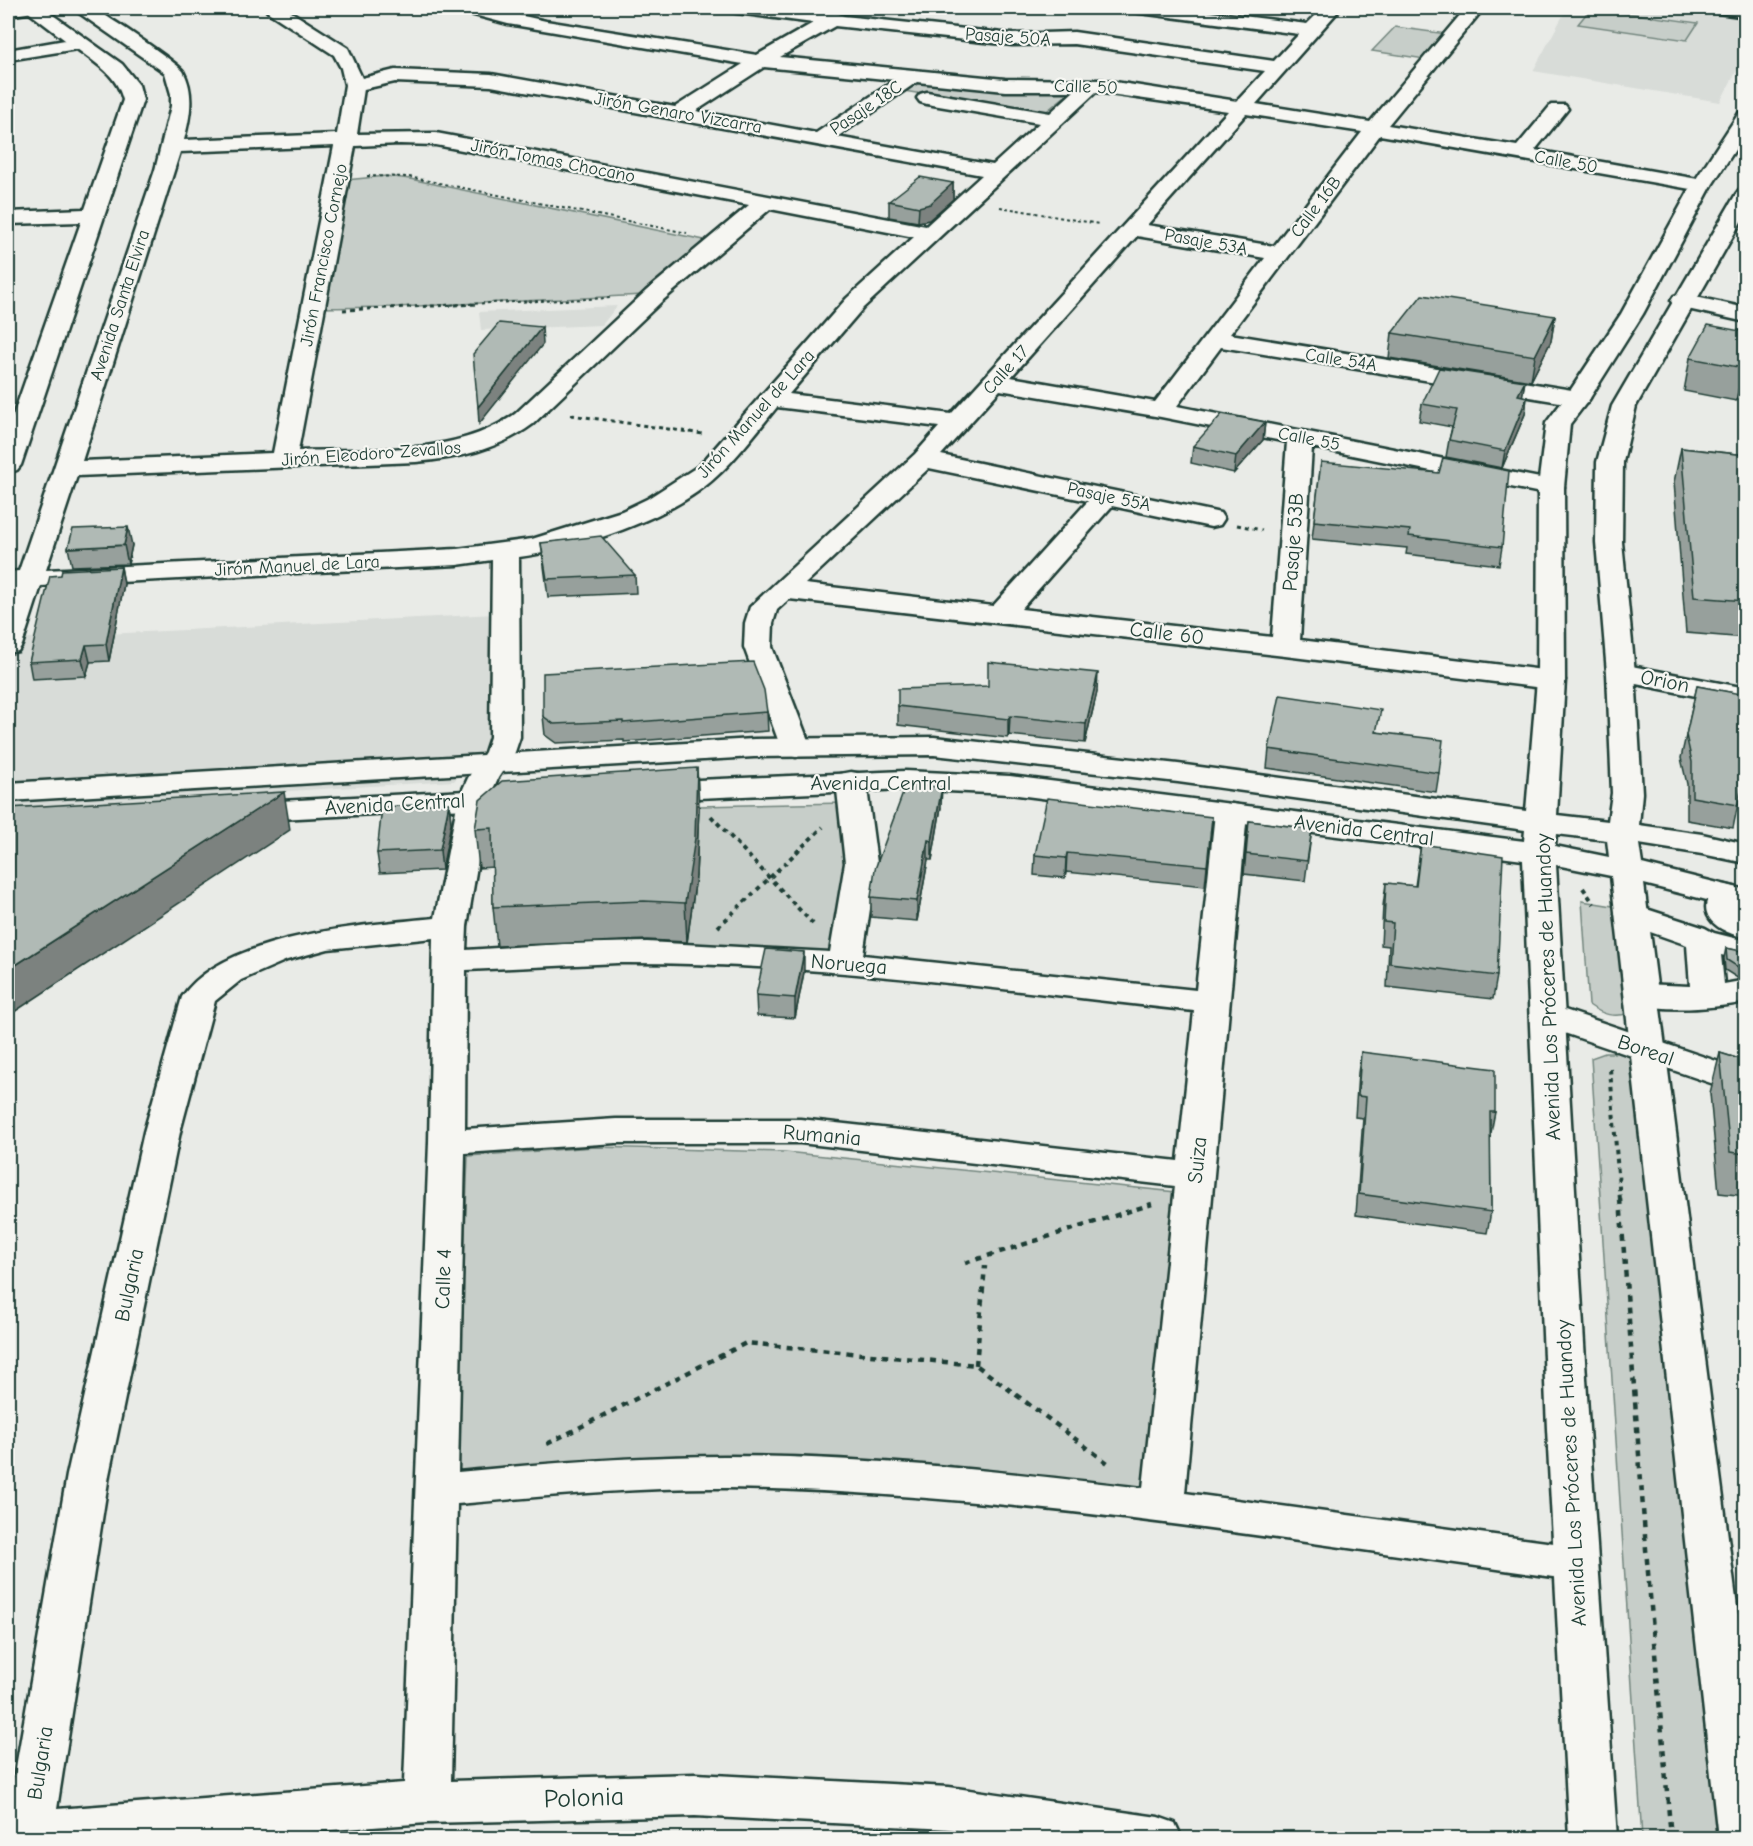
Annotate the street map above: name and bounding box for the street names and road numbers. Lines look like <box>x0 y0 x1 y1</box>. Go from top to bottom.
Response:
street label: Pasaje 50A <box>964 24 1052 50</box>
street label: Calle 50 <box>1054 75 1118 99</box>
street label: Pasaje 18C <box>826 76 906 140</box>
street label: Jirón Genaro Vizcarra <box>592 88 764 138</box>
street label: Jirón Tomas Chocano <box>469 135 637 187</box>
street label: Calle 50 <box>1533 146 1599 178</box>
street label: Jirón Francisco Cornejo <box>296 162 352 348</box>
street label: Calle 16B <box>1286 172 1346 242</box>
street label: Pasaje 53A <box>1163 224 1249 260</box>
street label: Avenida Santa Elvira <box>86 227 154 383</box>
street label: Calle 17 <box>978 341 1034 399</box>
street label: Calle 54A <box>1304 344 1378 376</box>
street label: Jirón Manuel de Lara <box>693 345 819 483</box>
street label: Calle 55 <box>1276 423 1342 455</box>
street label: Jirón Eleodoro Zevallos <box>281 437 461 471</box>
street label: Pasaje 55A <box>1065 478 1153 516</box>
street label: Pasaje 53B <box>1278 492 1308 592</box>
street label: Jirón Manuel de Lara <box>214 551 380 581</box>
street label: Calle 60 <box>1128 617 1206 649</box>
street label: Orion <box>1638 665 1692 697</box>
street label: Avenida Central <box>811 771 951 795</box>
street label: Avenida Central <box>324 788 466 820</box>
street label: Avenida Central <box>1293 810 1435 850</box>
street label: Avenida Los Próceres de Huandoy <box>1531 832 1565 1141</box>
street label: Noruega <box>810 949 888 979</box>
street label: Boreal <box>1615 1029 1677 1071</box>
street label: Rumania <box>782 1120 862 1150</box>
street label: Suiza <box>1183 1136 1211 1184</box>
street label: Bulgaria <box>110 1246 148 1324</box>
street label: Calle 4 <box>430 1248 456 1310</box>
street label: Avenida Los Próceres de Huandoy <box>1551 1318 1591 1627</box>
street label: Bulgaria <box>22 1724 58 1802</box>
street label: Polonia <box>543 1782 625 1814</box>

